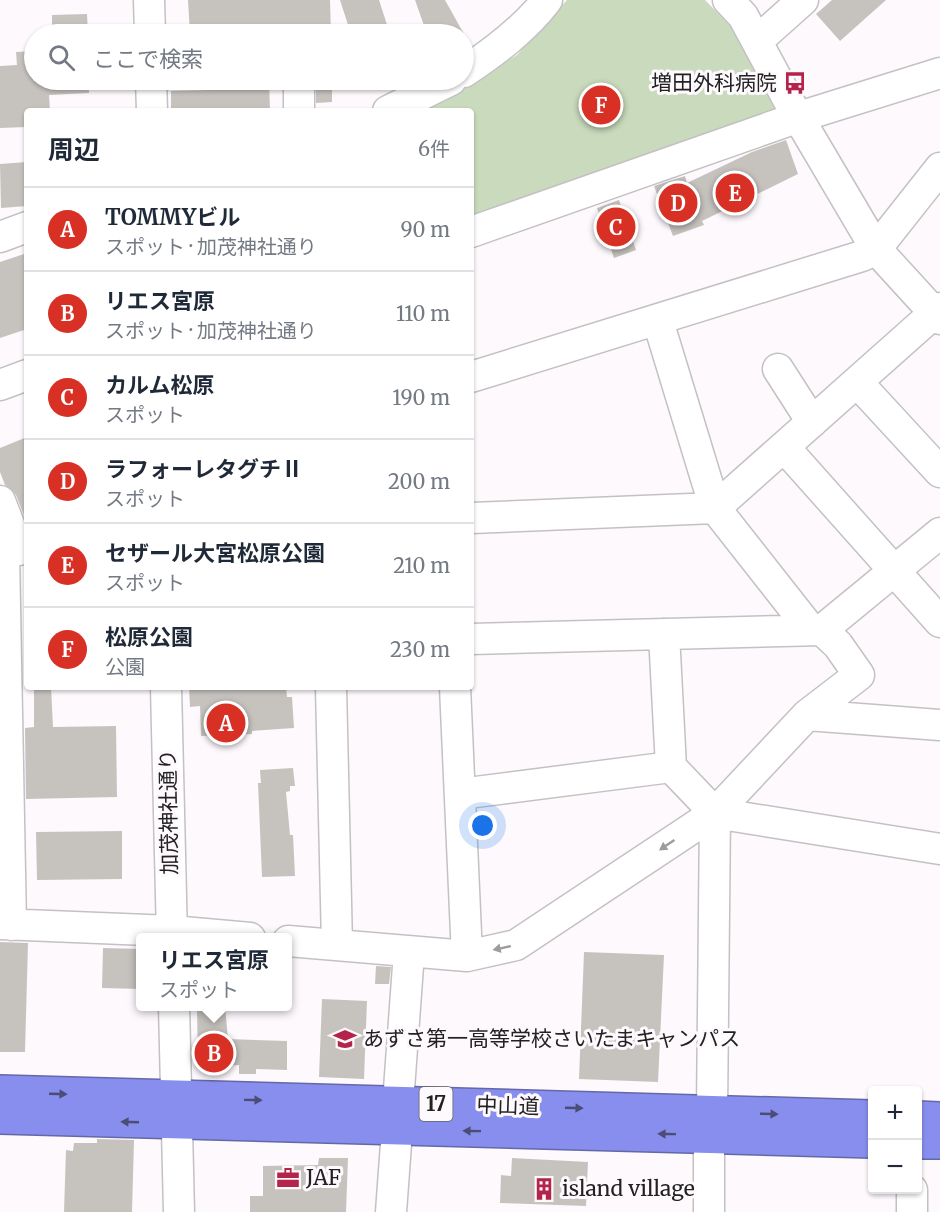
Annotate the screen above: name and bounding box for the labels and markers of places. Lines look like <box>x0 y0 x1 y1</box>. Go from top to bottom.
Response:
place label: 増田外科病院 <box>651 69 777 96</box>
bus stop icon: 増田外科病院 <box>782 70 808 96</box>
pin: F <box>582 82 620 128</box>
pin: E <box>716 170 754 216</box>
pin: D <box>658 180 698 226</box>
pin: C <box>596 204 636 250</box>
pin: A <box>206 700 246 746</box>
place label: あずさ第一高等学校さいたまキャンパス <box>363 1025 740 1052</box>
school or university icon: あずさ第一高等学校さいたまキャンパス <box>332 1026 358 1052</box>
pin: B <box>194 1030 234 1076</box>
place label: JAF <box>305 1164 341 1191</box>
office icon: JAF <box>275 1165 301 1191</box>
place label: island village <box>562 1175 695 1202</box>
building icon: island village <box>531 1176 557 1202</box>

